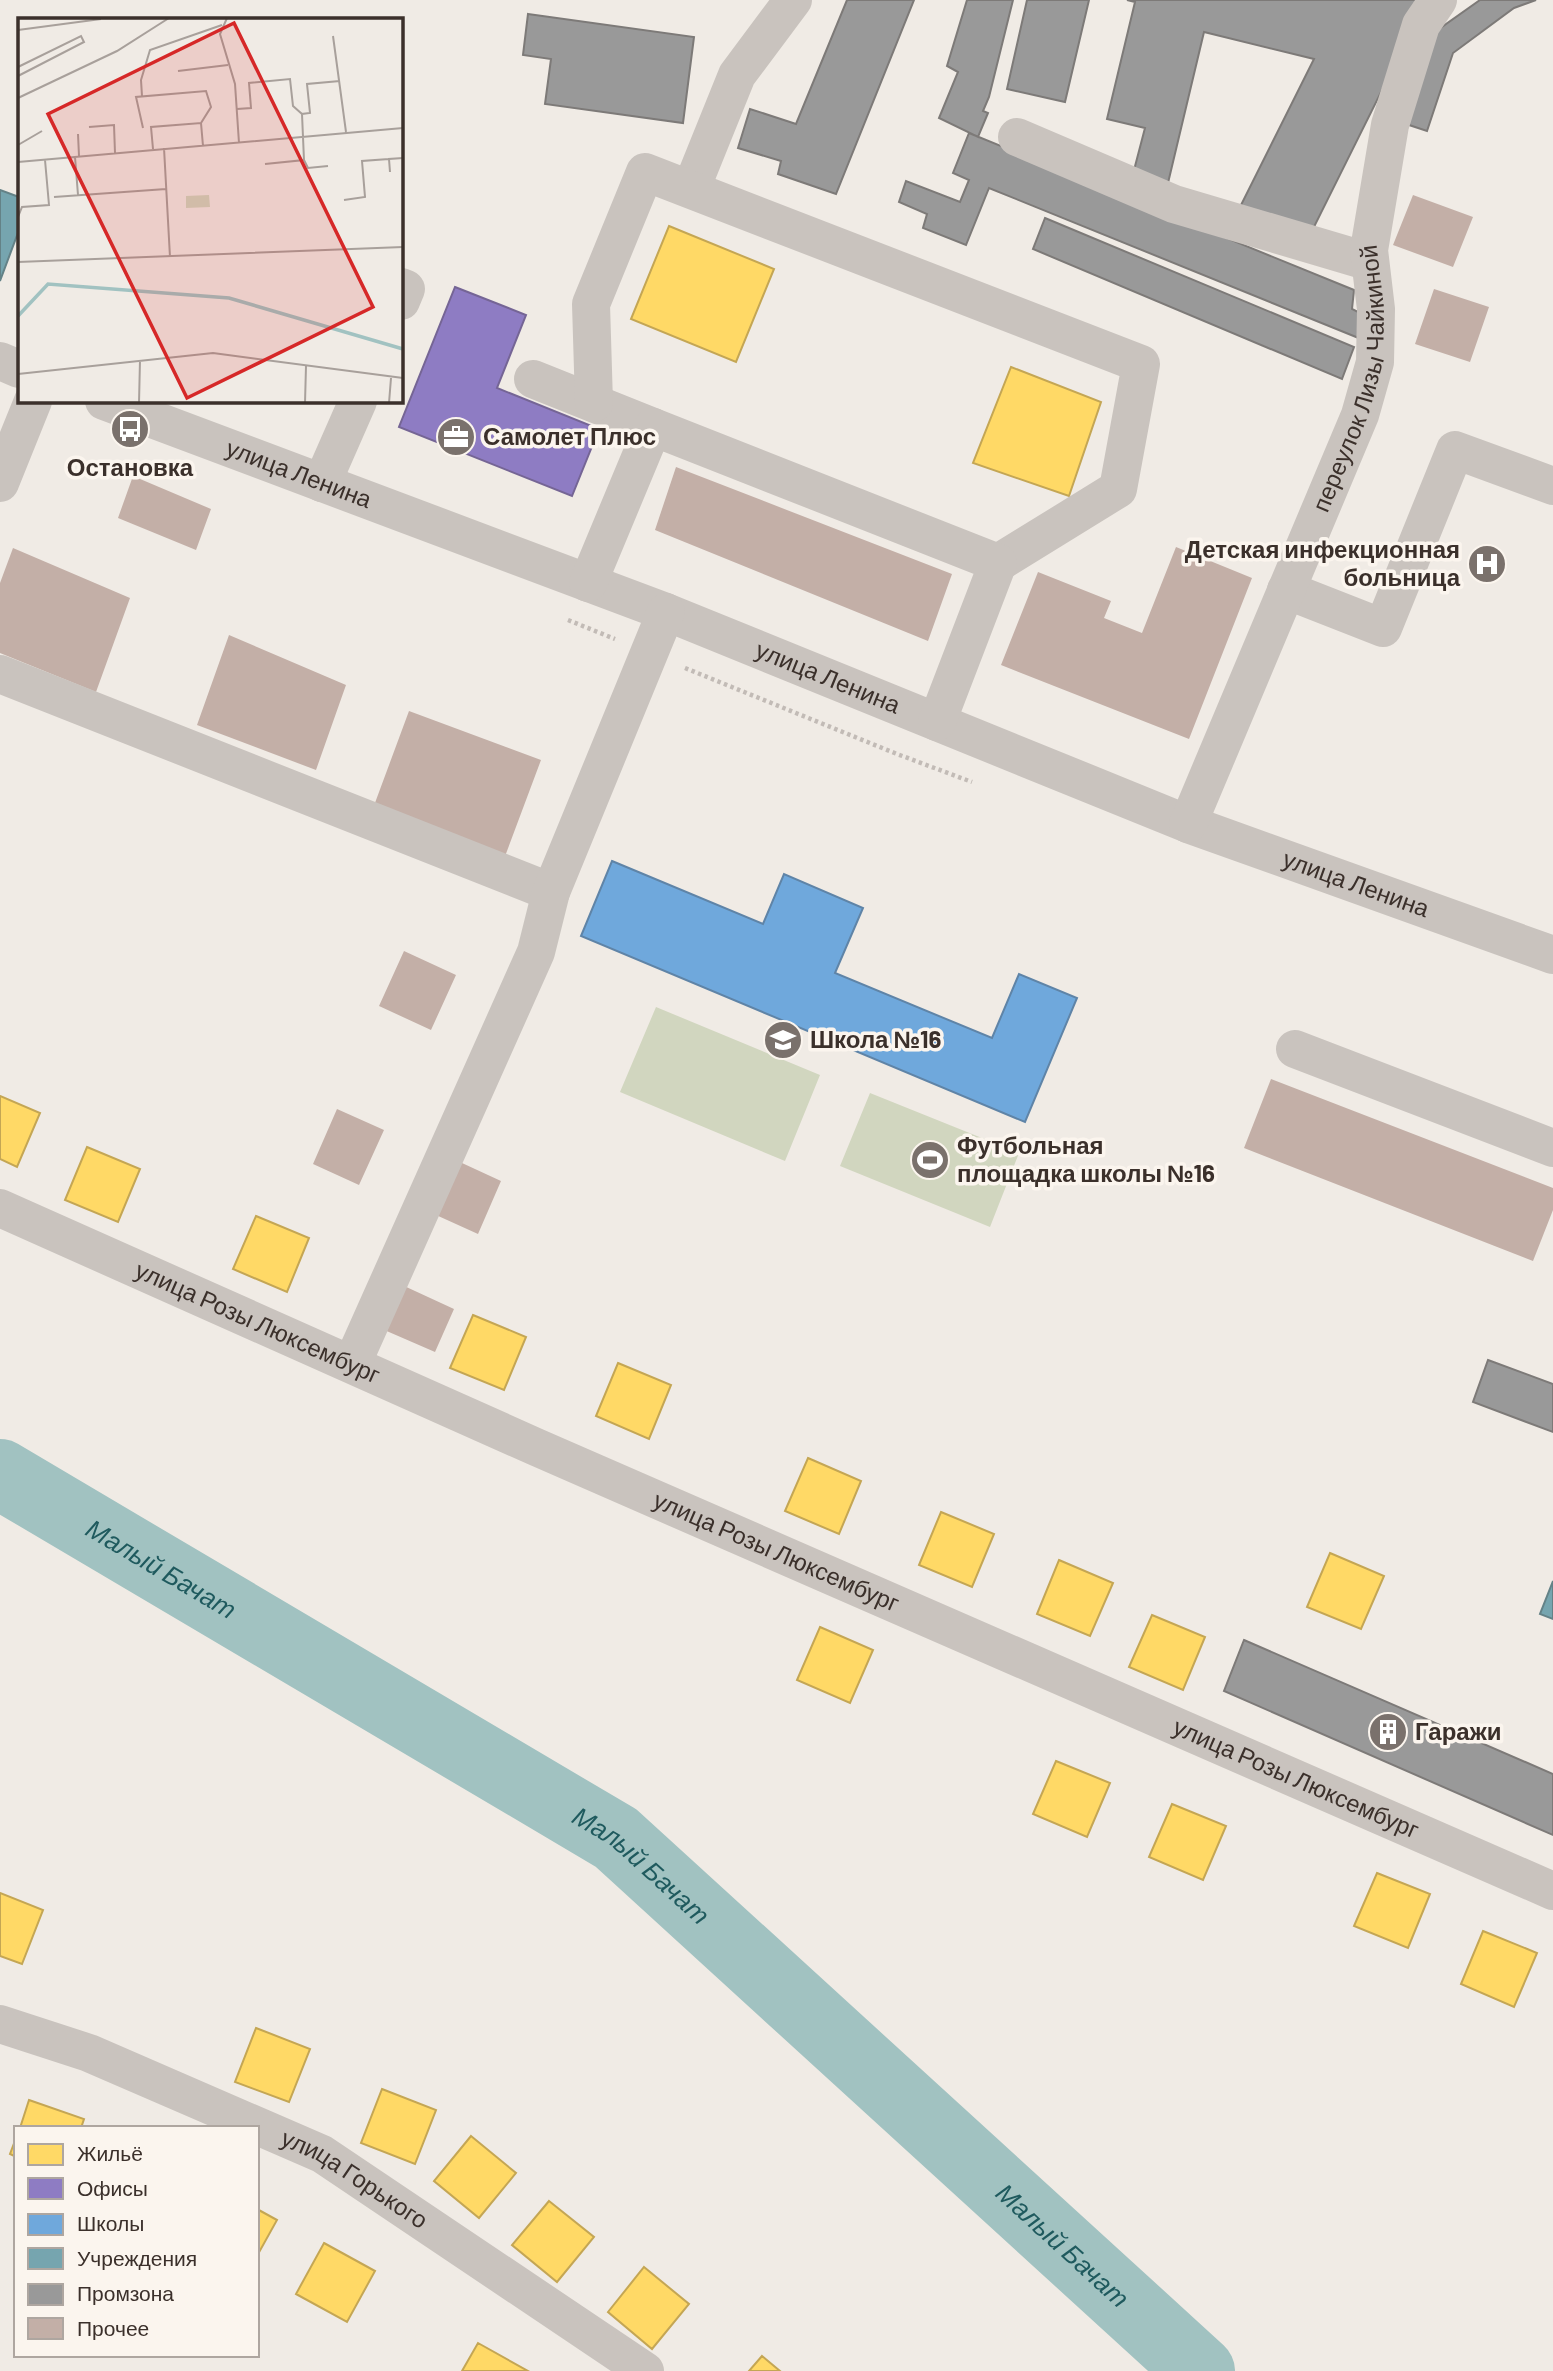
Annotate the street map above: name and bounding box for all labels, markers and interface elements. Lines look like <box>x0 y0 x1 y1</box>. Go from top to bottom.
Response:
inset map <box>18 18 402 402</box>
street label: переулок Лизы Чайкиной <box>1305 244 1389 516</box>
bus stop icon: Остановка <box>109 408 151 450</box>
office icon: Самолет Плюс <box>435 416 477 458</box>
place label: Самолет Плюс <box>483 421 656 450</box>
street label: улица Ленина <box>222 432 377 513</box>
place label: Остановка <box>67 452 194 481</box>
place label: Детская инфекционная больница <box>1185 534 1461 591</box>
hospital icon: Детская инфекционная больница <box>1466 543 1508 585</box>
street label: улица Ленина <box>752 634 905 719</box>
street label: улица Ленина <box>1279 843 1434 923</box>
school or university icon: Школа №16 <box>762 1019 804 1061</box>
place label: Школа №16 <box>810 1024 942 1053</box>
place label: Футбольная площадка школы №16 <box>957 1130 1215 1187</box>
sports icon: Футбольная площадка школы №16 <box>909 1139 951 1181</box>
street label: улица Розы Люксембург <box>131 1254 385 1389</box>
street label: улица Розы Люксембург <box>650 1484 904 1617</box>
water label: Малый Бачат <box>81 1512 242 1624</box>
street label: улица Розы Люксембург <box>1169 1711 1424 1844</box>
building icon: Гаражи <box>1367 1711 1409 1753</box>
place label: Гаражи <box>1415 1716 1501 1745</box>
water label: Малый Бачат <box>568 1799 717 1930</box>
street label: улица Горького <box>277 2122 434 2234</box>
legend <box>14 2126 259 2357</box>
text: Жильё <box>77 2140 143 2165</box>
text: Офисы <box>77 2175 148 2200</box>
water label: Малый Бачат <box>991 2176 1136 2313</box>
text: Школы <box>77 2210 144 2235</box>
text: Учреждения <box>77 2245 197 2270</box>
text: Промзона <box>77 2280 174 2305</box>
text: Прочее <box>77 2315 149 2340</box>

